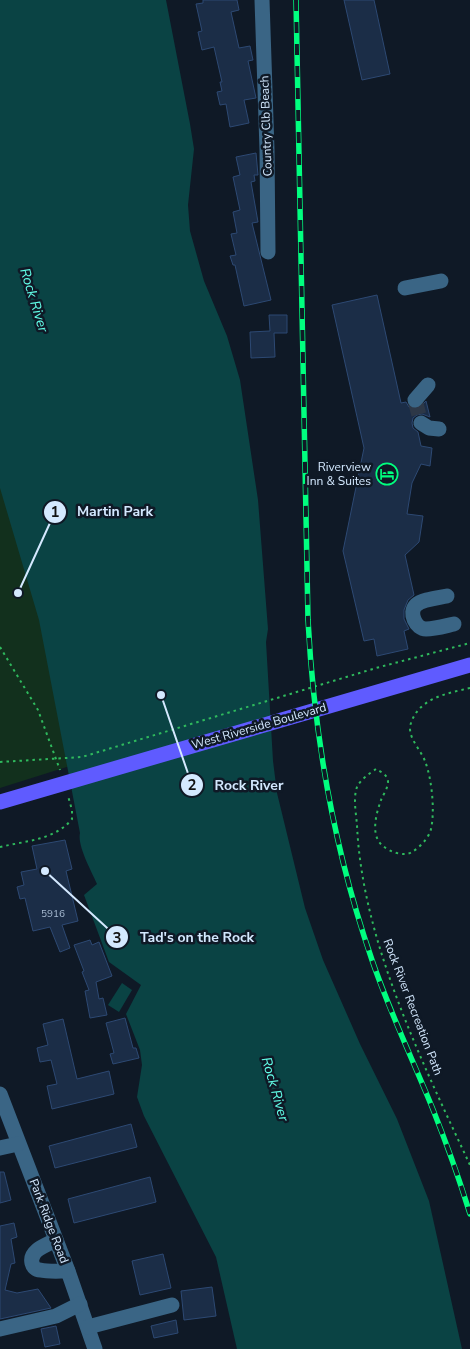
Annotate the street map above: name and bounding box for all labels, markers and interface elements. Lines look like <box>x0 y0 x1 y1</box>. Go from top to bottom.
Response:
street label: Country Clb Beach <box>256 75 276 177</box>
water label: Rock River <box>15 266 53 335</box>
place label: Riverview Inn & Suites <box>307 459 371 489</box>
hotel icon: Riverview Inn & Suites <box>375 462 399 486</box>
callout: Martin Park <box>42 497 163 526</box>
text: 1 <box>50 502 60 522</box>
text: Martin Park <box>77 502 154 521</box>
street label: West Riverside Boulevard <box>190 699 328 753</box>
callout: Rock River <box>179 771 293 800</box>
text: 2 <box>187 775 197 795</box>
text: Rock River <box>215 776 284 795</box>
house number: 5916 <box>41 907 65 921</box>
callout: Tad's on the Rock <box>105 923 264 952</box>
text: 3 <box>112 928 122 948</box>
text: Tad's on the Rock <box>140 928 255 947</box>
street label: Rock River Recreation Path <box>380 936 446 1078</box>
water label: Rock River <box>257 1055 294 1124</box>
street label: Park Ridge Road <box>26 1176 72 1266</box>

